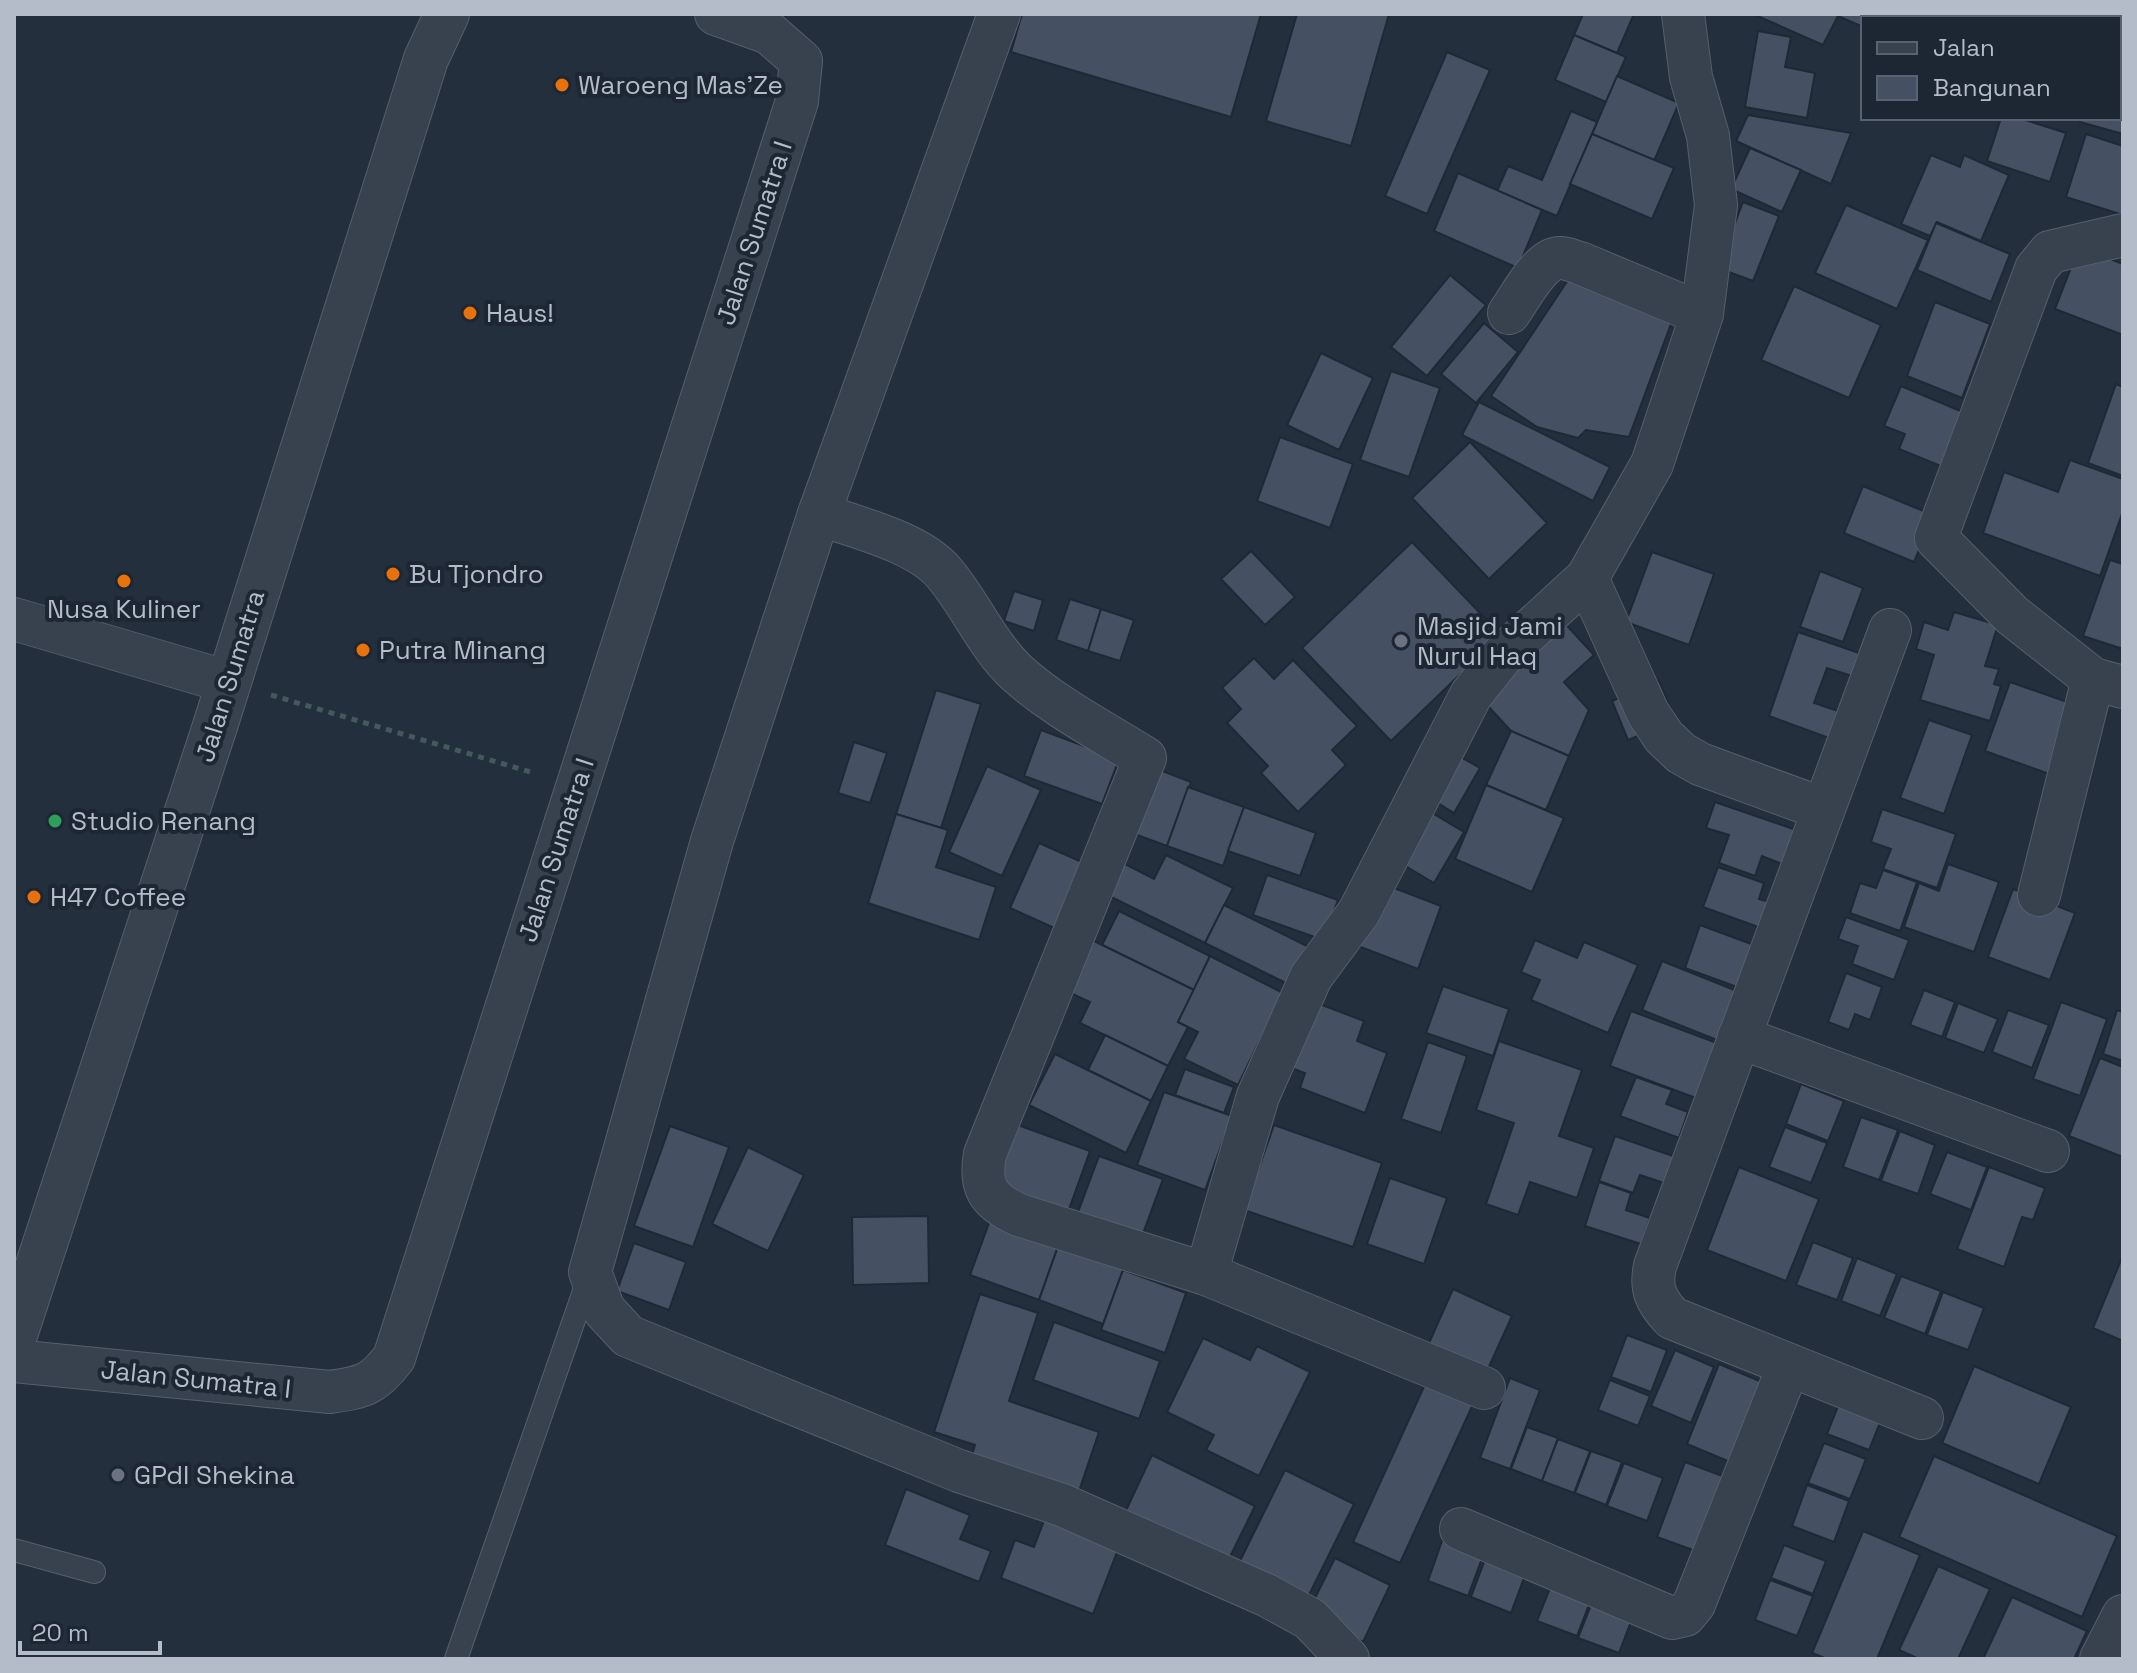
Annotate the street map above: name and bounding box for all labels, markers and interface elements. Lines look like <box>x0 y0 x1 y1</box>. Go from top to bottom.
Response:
legend <box>1861 16 2121 120</box>
text: Jalan <box>1933 32 1995 63</box>
place label: Waroeng Mas'Ze <box>578 68 783 102</box>
text: Bangunan <box>1933 72 2051 103</box>
marker: Waroeng Mas'Ze <box>553 76 571 94</box>
street label: Jalan Sumatra I <box>708 137 800 329</box>
place label: Haus! <box>486 296 554 330</box>
marker: Haus! <box>461 304 479 322</box>
place label: Bu Tjondro <box>409 557 544 591</box>
marker: Bu Tjondro <box>384 565 402 583</box>
marker: Nusa Kuliner <box>115 572 133 590</box>
street label: Jalan Sumatra <box>188 586 272 766</box>
place label: Nusa Kuliner <box>47 592 201 626</box>
place label: Masjid Jami Nurul Haq <box>1417 609 1563 673</box>
marker: Masjid Jami Nurul Haq <box>1392 632 1410 650</box>
place label: Putra Minang <box>379 633 546 667</box>
marker: Putra Minang <box>354 641 372 659</box>
street label: Jalan Sumatra I <box>510 754 602 946</box>
place label: Studio Renang <box>71 804 256 838</box>
marker: Studio Renang <box>46 812 64 830</box>
place label: H47 Coffee <box>50 880 186 914</box>
marker: H47 Coffee <box>25 888 43 906</box>
street label: Jalan Sumatra I <box>99 1352 293 1406</box>
place label: GPdI Shekina <box>134 1458 295 1492</box>
marker: GPdI Shekina <box>109 1466 127 1484</box>
scale bar <box>20 1605 160 1655</box>
text: 20 m <box>32 1617 89 1648</box>

